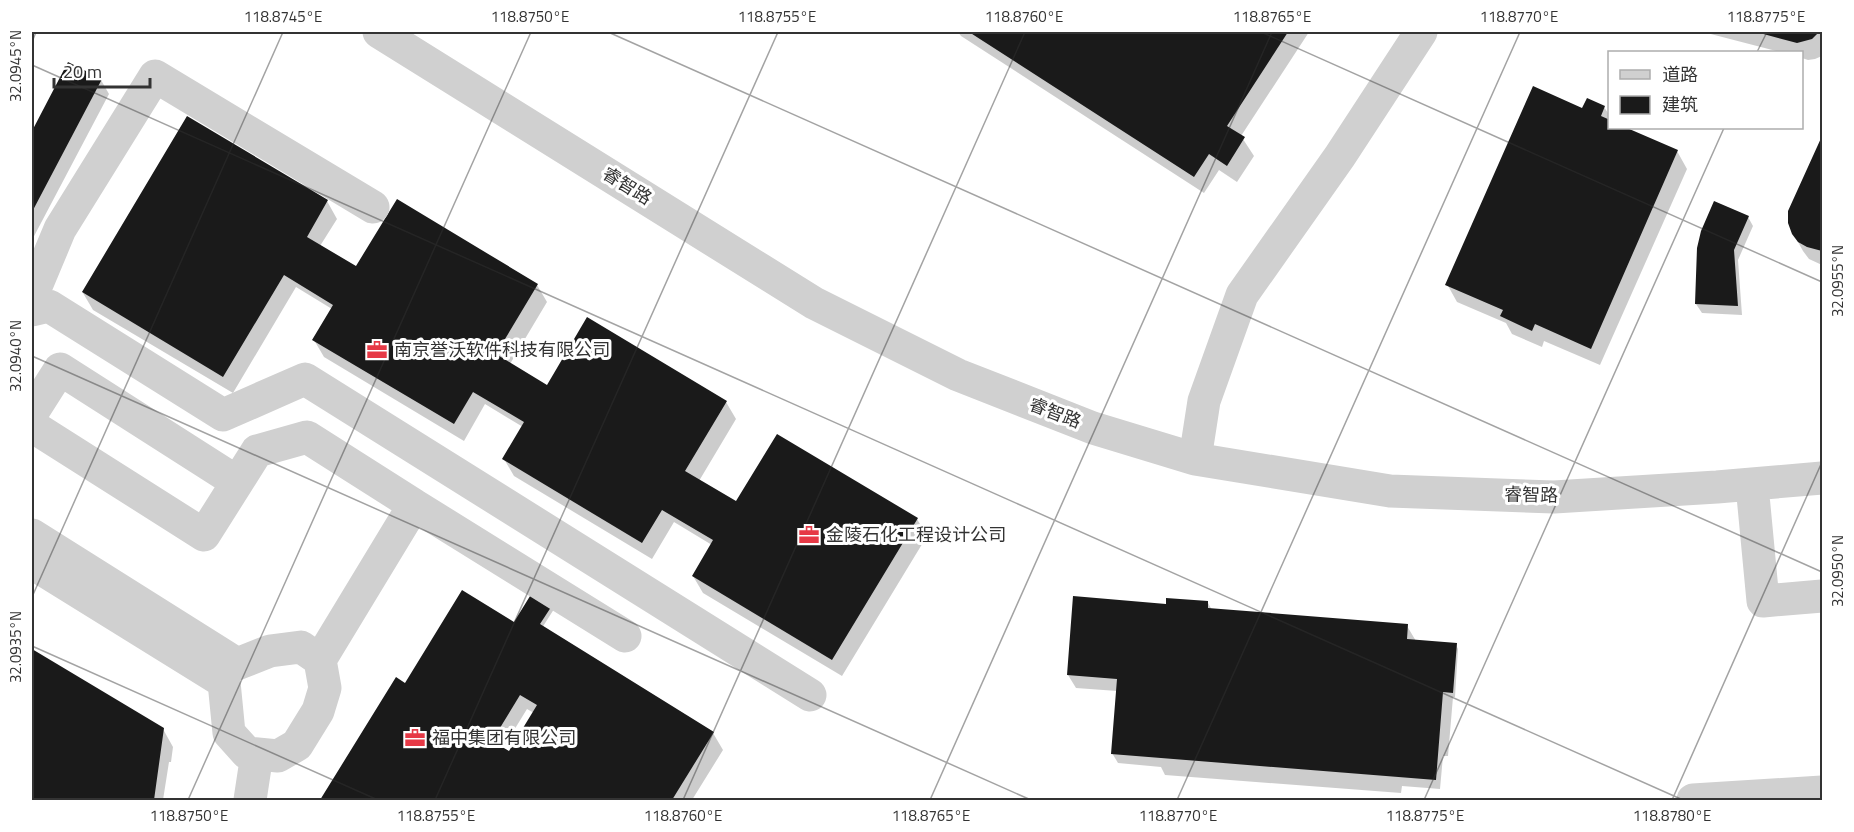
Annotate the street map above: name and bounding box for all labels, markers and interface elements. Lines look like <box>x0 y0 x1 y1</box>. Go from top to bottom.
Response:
text: 118.8745°E <box>244 5 322 28</box>
text: 118.8750°E <box>491 5 569 28</box>
text: 118.8755°E <box>738 5 816 28</box>
text: 118.8760°E <box>985 5 1063 28</box>
text: 118.8765°E <box>1233 5 1311 28</box>
text: 118.8770°E <box>1480 5 1558 28</box>
text: 118.8775°E <box>1727 5 1805 28</box>
text: 32.0945°N <box>4 30 27 102</box>
scale bar <box>54 51 150 89</box>
legend <box>1608 51 1803 129</box>
text: 20 m <box>63 58 102 85</box>
text: 道路 <box>1662 61 1698 88</box>
text: 建筑 <box>1662 91 1698 118</box>
street label: 睿智路 <box>597 160 657 211</box>
text: 32.0955°N <box>1826 245 1849 317</box>
text: 32.0940°N <box>4 320 27 392</box>
place label: 南京誉沃软件科技有限公司 <box>394 336 610 363</box>
office icon: 南京誉沃软件科技有限公司 <box>365 338 389 362</box>
street label: 睿智路 <box>1025 390 1085 435</box>
street label: 睿智路 <box>1504 481 1558 508</box>
place label: 金陵石化工程设计公司 <box>826 521 1006 548</box>
office icon: 金陵石化工程设计公司 <box>797 523 821 547</box>
text: 32.0950°N <box>1826 535 1849 607</box>
text: 32.0935°N <box>4 611 27 683</box>
place label: 福中集团有限公司 <box>432 724 576 751</box>
office icon: 福中集团有限公司 <box>403 726 427 750</box>
text: 118.8750°E <box>150 804 228 827</box>
text: 118.8755°E <box>397 804 475 827</box>
text: 118.8760°E <box>644 804 722 827</box>
text: 118.8765°E <box>892 804 970 827</box>
text: 118.8770°E <box>1139 804 1217 827</box>
text: 118.8775°E <box>1386 804 1464 827</box>
text: 118.8780°E <box>1633 804 1711 827</box>

